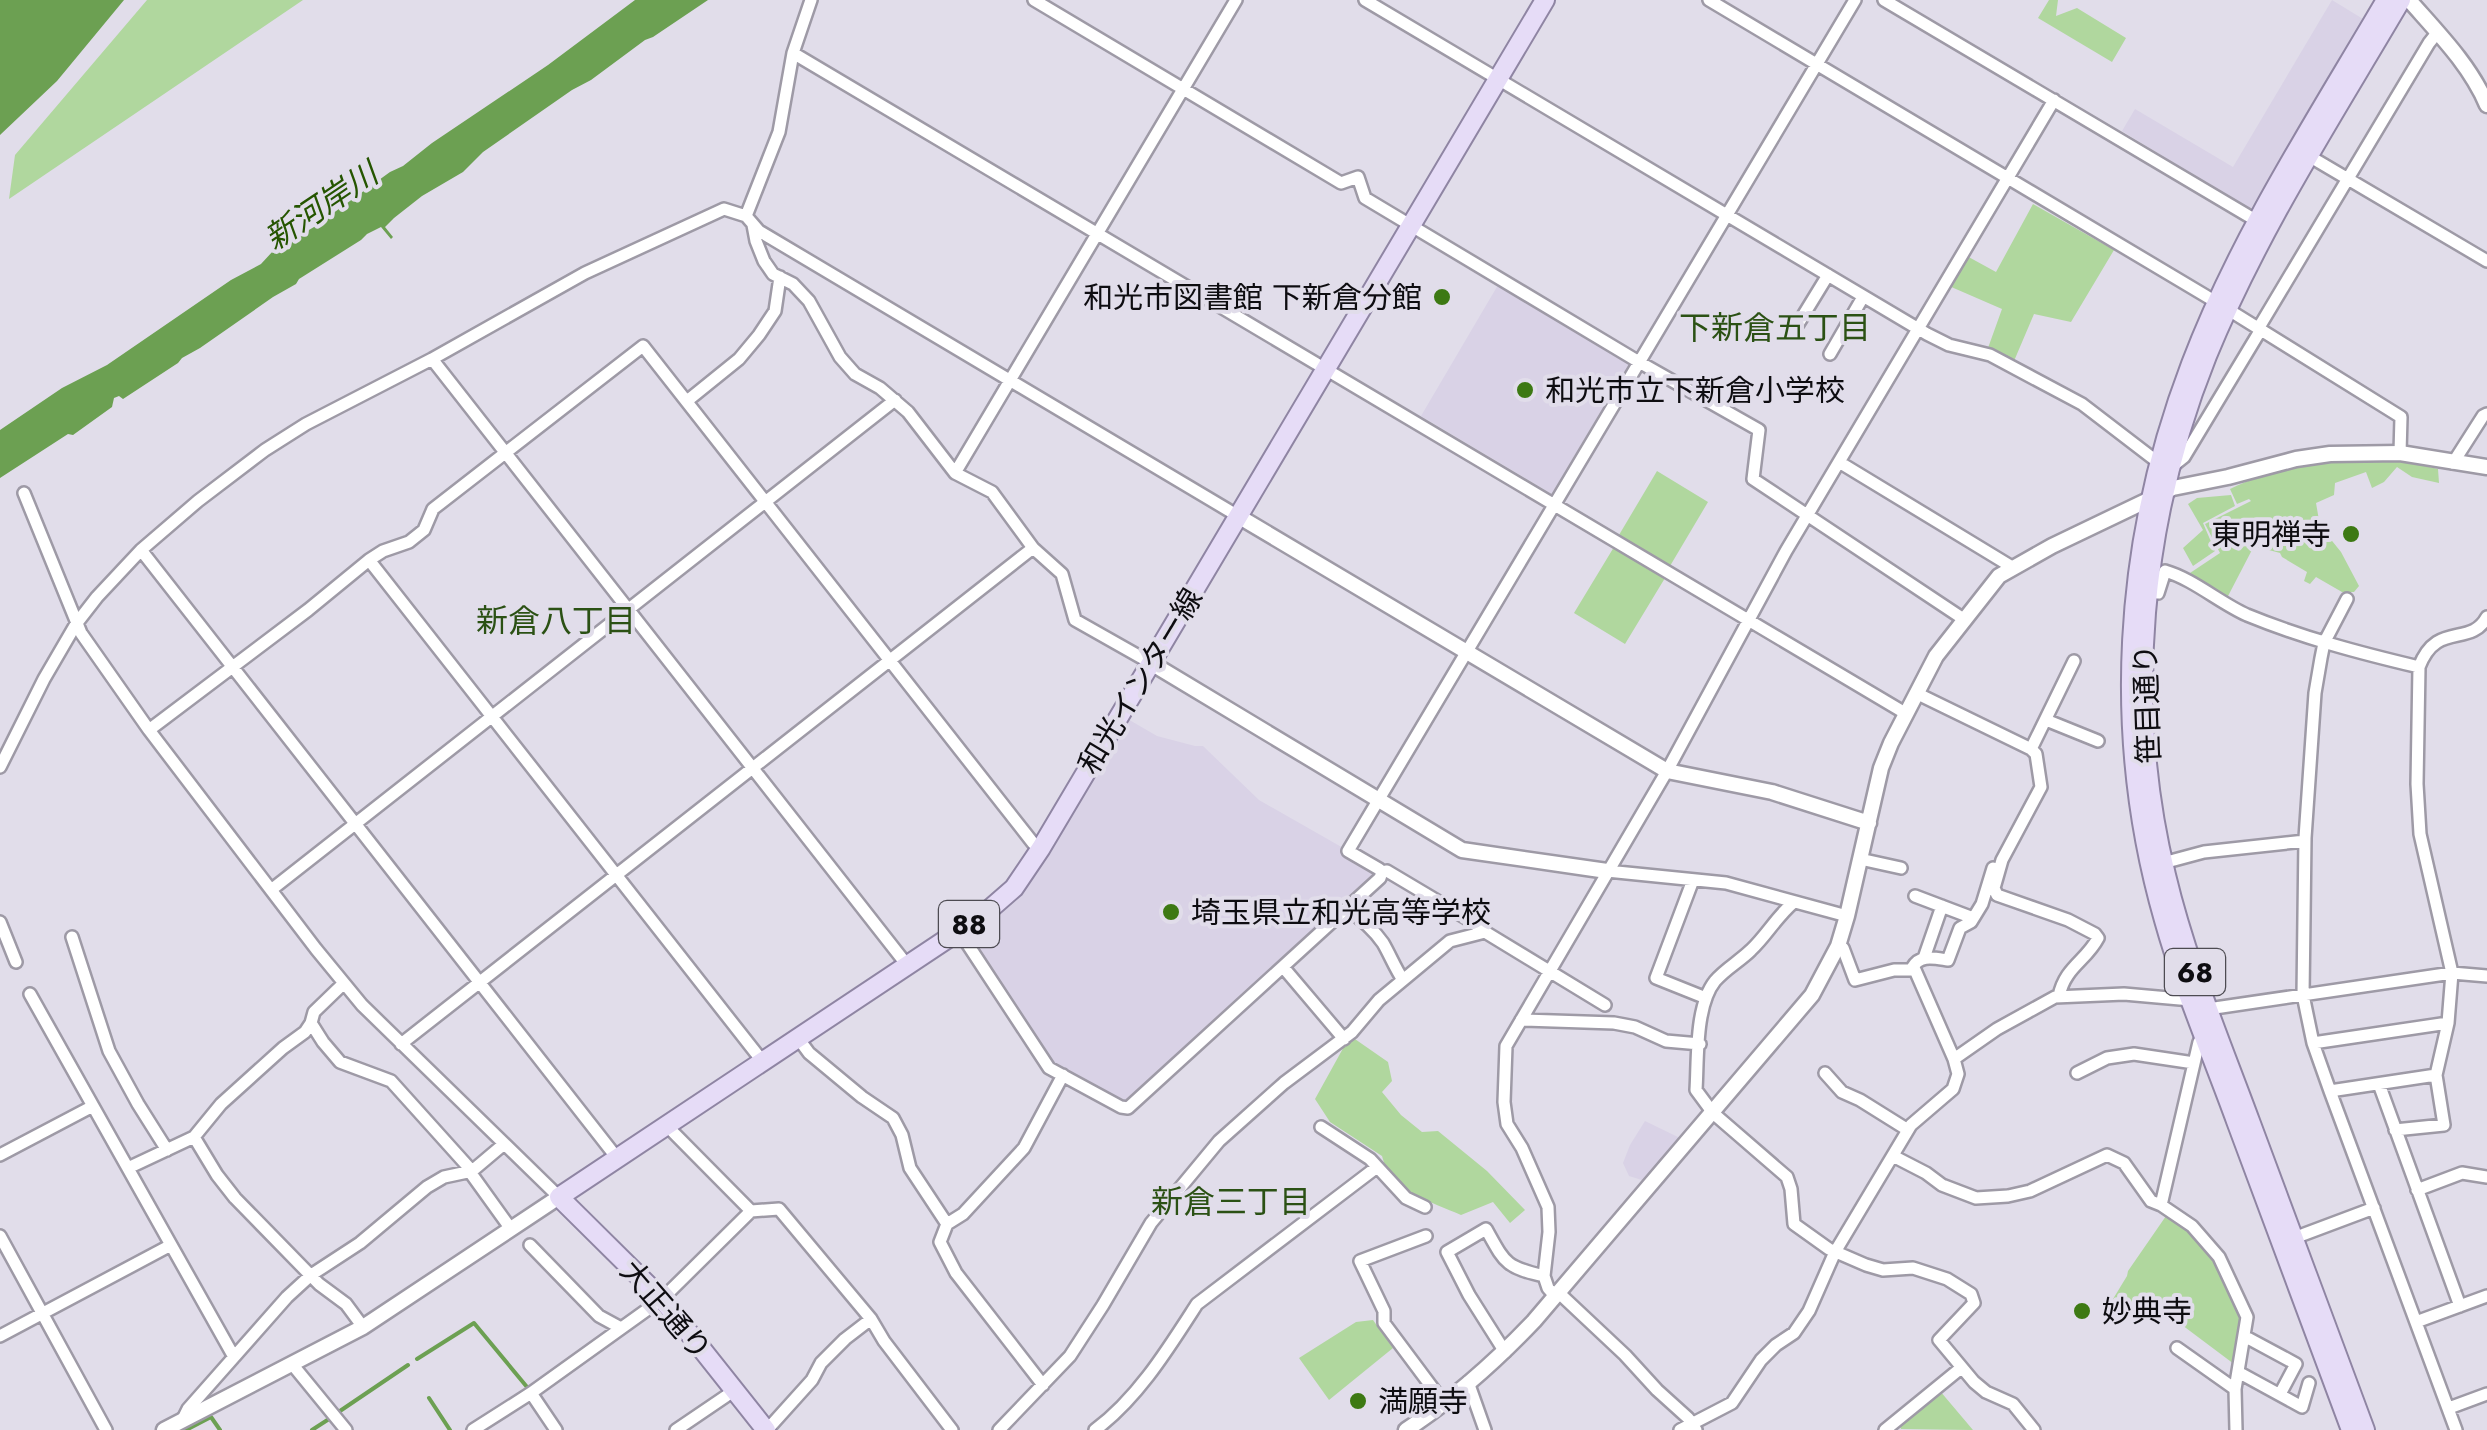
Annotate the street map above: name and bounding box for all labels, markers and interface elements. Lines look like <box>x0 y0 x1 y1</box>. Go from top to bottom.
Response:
water label: 新河岸川 <box>255 149 389 261</box>
place label: 和光市図書館 下新倉分館 <box>1083 276 1422 319</box>
marker: 和光市図書館 下新倉分館 <box>1431 286 1453 308</box>
district label: 下新倉五丁目 <box>1679 305 1871 351</box>
place label: 和光市立下新倉小学校 <box>1545 369 1845 412</box>
marker: 和光市立下新倉小学校 <box>1514 379 1536 401</box>
place label: 東明禅寺 <box>2211 513 2331 556</box>
marker: 東明禅寺 <box>2340 523 2362 545</box>
street label: 和光インター線 <box>1067 580 1213 782</box>
district label: 新倉八丁目 <box>476 598 636 644</box>
street label: 笹目通り <box>2123 643 2171 765</box>
place label: 埼玉県立和光高等学校 <box>1191 891 1491 934</box>
road number: 88 <box>939 901 999 947</box>
marker: 埼玉県立和光高等学校 <box>1160 901 1182 923</box>
road number: 68 <box>2165 949 2225 995</box>
district label: 新倉三丁目 <box>1151 1179 1311 1225</box>
street label: 大正通り <box>610 1251 722 1369</box>
place label: 妙典寺 <box>2102 1290 2192 1333</box>
marker: 妙典寺 <box>2071 1300 2093 1322</box>
place label: 満願寺 <box>1378 1380 1468 1423</box>
marker: 満願寺 <box>1347 1390 1369 1412</box>

